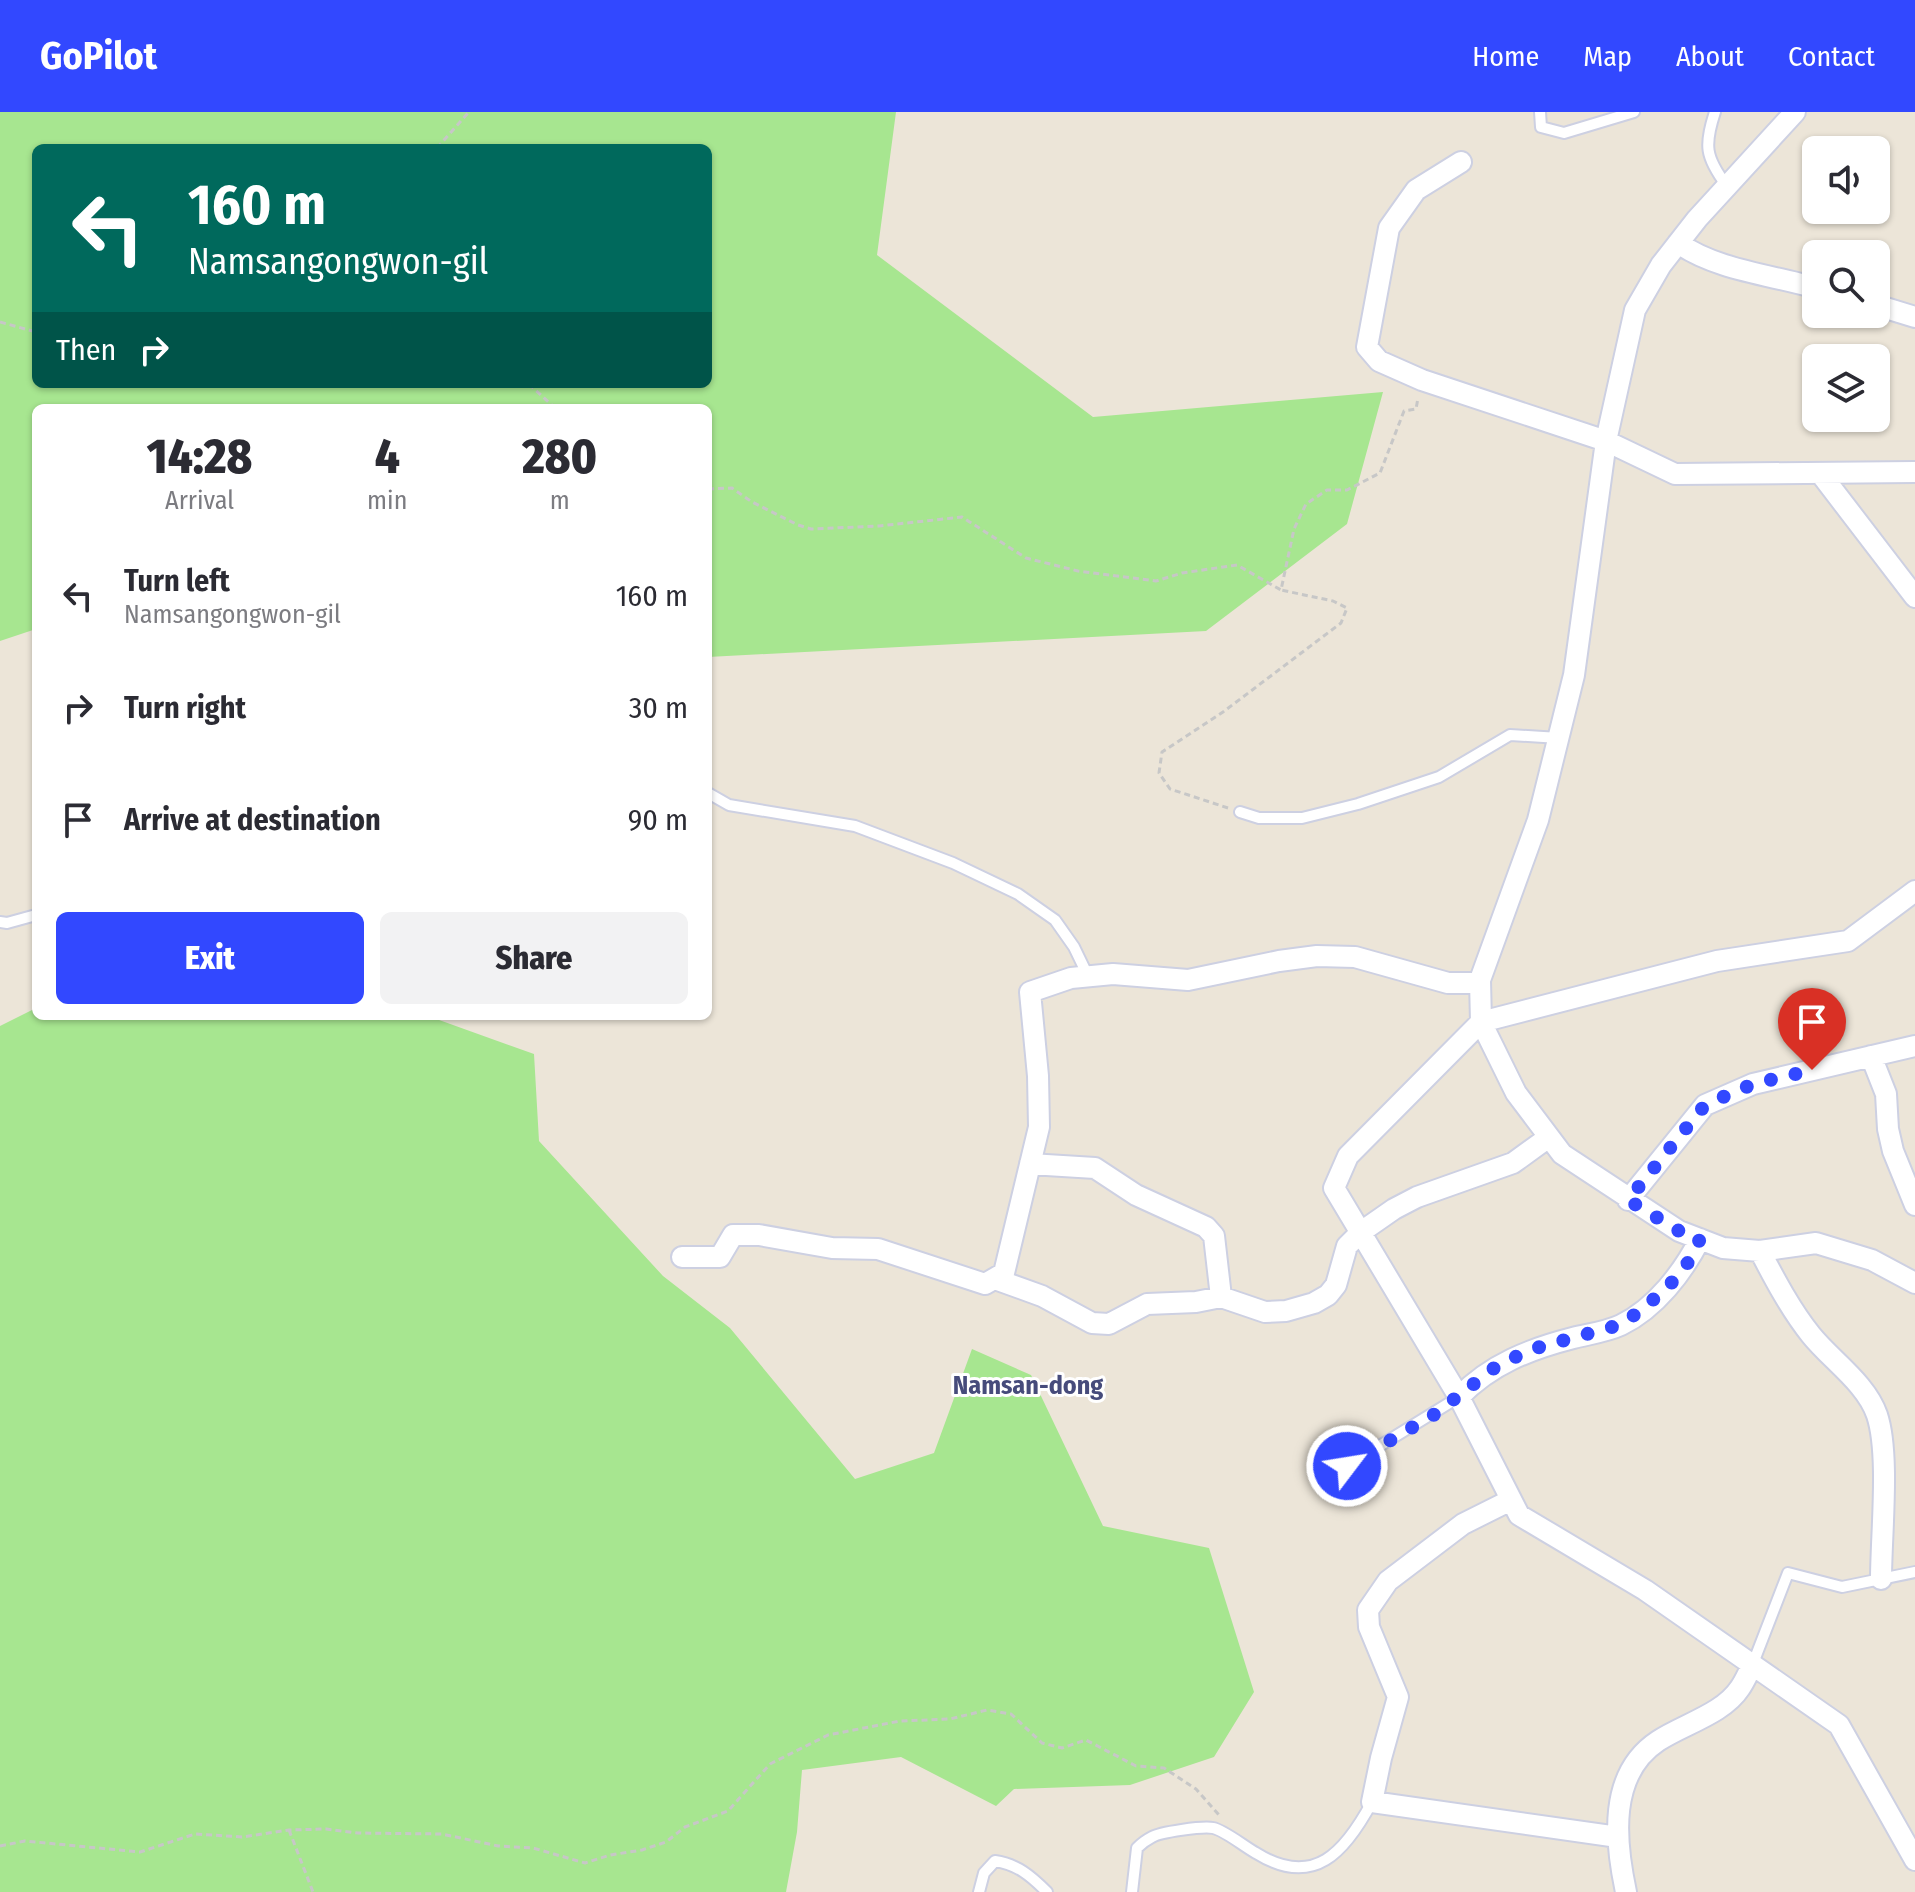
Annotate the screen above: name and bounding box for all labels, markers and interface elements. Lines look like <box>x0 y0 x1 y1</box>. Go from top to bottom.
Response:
text: GoPilot <box>40 33 157 79</box>
text: Home <box>1472 40 1539 73</box>
text: Map <box>1583 40 1632 73</box>
text: About <box>1676 40 1744 73</box>
text: Contact <box>1788 40 1875 73</box>
map controls <box>1802 136 1890 432</box>
button: sound <box>1802 136 1890 224</box>
text: 160 m <box>188 172 326 239</box>
icon: left <box>56 176 160 280</box>
text: Namsangongwon-gil <box>188 240 488 284</box>
button: search <box>1802 240 1890 328</box>
icon: right <box>132 328 176 372</box>
text: Then <box>56 332 116 368</box>
button: layers <box>1802 344 1890 432</box>
text: 14:28 <box>147 428 252 486</box>
text: 4 <box>375 428 400 486</box>
text: 280 <box>522 428 597 486</box>
text: Arrival <box>165 485 234 516</box>
text: min <box>367 485 407 516</box>
text: m <box>550 485 570 516</box>
text: Turn left <box>124 563 230 599</box>
icon: left <box>56 574 100 618</box>
text: 160 m <box>616 578 688 614</box>
text: Namsangongwon-gil <box>124 599 341 630</box>
icon: right <box>56 686 100 730</box>
text: Turn right <box>124 690 246 726</box>
text: 30 m <box>629 690 688 726</box>
icon: arrive <box>56 798 100 842</box>
text: Arrive at destination <box>124 802 381 838</box>
text: 90 m <box>628 802 688 838</box>
button: Exit <box>56 912 364 1004</box>
button: Share <box>380 912 688 1004</box>
pin <box>1778 988 1846 1070</box>
icon: arrive <box>1790 1000 1834 1044</box>
district label: Namsan-dong <box>953 1370 1103 1401</box>
position arrow <box>1305 1424 1389 1508</box>

